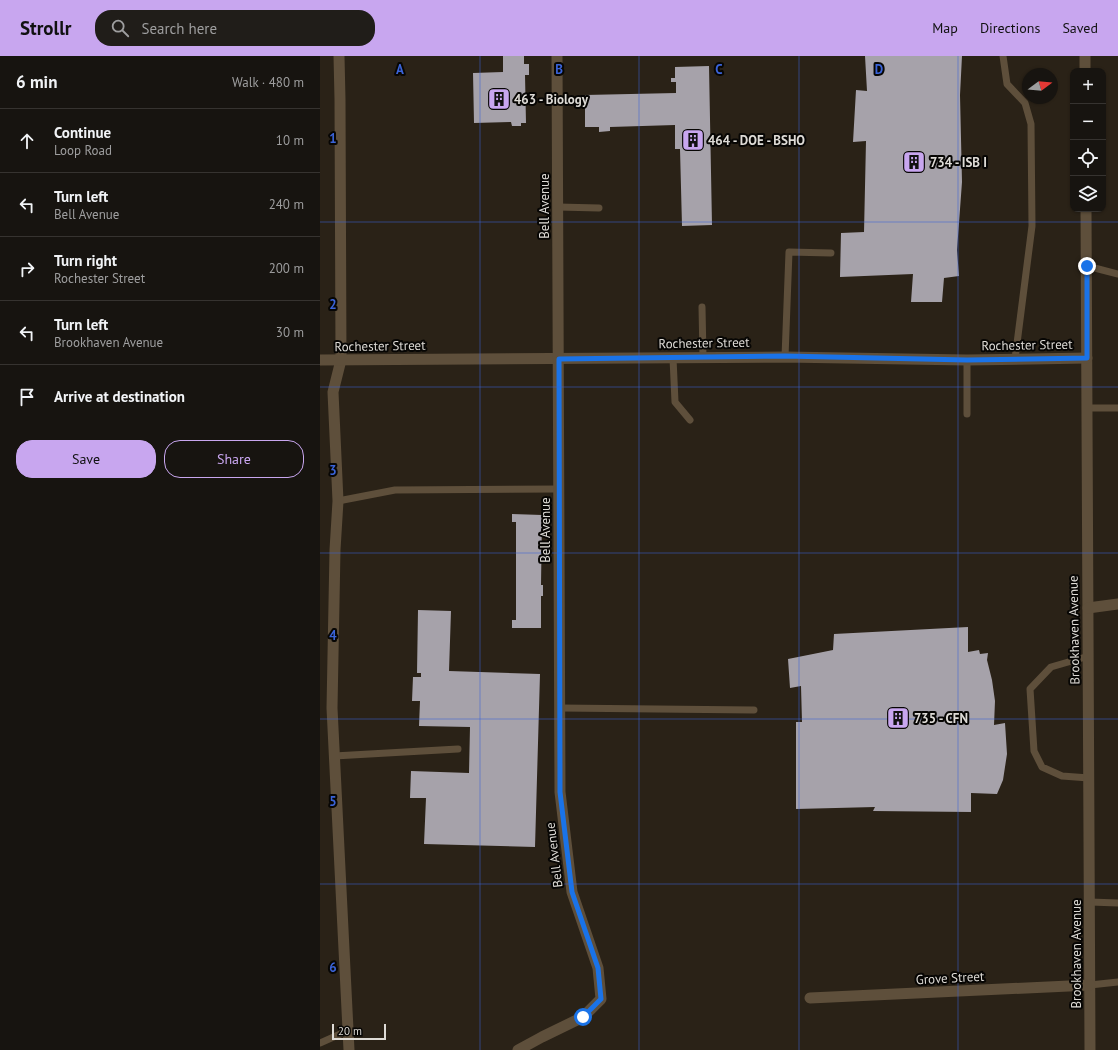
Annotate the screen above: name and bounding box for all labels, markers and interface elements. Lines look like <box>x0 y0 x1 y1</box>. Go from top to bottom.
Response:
search box <box>95 10 375 46</box>
text: Strollr <box>20 16 71 40</box>
icon: search <box>109 17 131 39</box>
text: Search here <box>141 19 217 38</box>
text: Map <box>932 19 958 37</box>
text: Directions <box>980 19 1040 37</box>
text: Saved <box>1062 19 1098 37</box>
text: A <box>396 61 404 78</box>
text: B <box>555 61 563 78</box>
text: C <box>715 61 723 78</box>
text: D <box>875 61 883 78</box>
north arrow <box>1022 68 1058 104</box>
map controls <box>1070 68 1106 212</box>
button: + <box>1070 68 1106 104</box>
text: 6 min <box>16 71 57 93</box>
text: Walk · 480 m <box>232 74 304 91</box>
building icon: 463 - Biology <box>486 86 512 112</box>
place label: 463 - Biology <box>514 91 589 108</box>
button: − <box>1070 104 1106 140</box>
text: Continue <box>54 123 111 142</box>
building icon: 464 - DOE - BSHO <box>680 127 706 153</box>
icon: ahead <box>16 130 38 152</box>
text: 1 <box>329 130 337 147</box>
text: 10 m <box>276 132 304 149</box>
place label: 464 - DOE - BSHO <box>708 132 805 149</box>
button: locate <box>1070 140 1106 176</box>
text: Loop Road <box>54 142 112 159</box>
building icon: 734 - ISB I <box>901 149 927 175</box>
place label: 734 - ISB I <box>930 154 987 171</box>
street label: Bell Avenue <box>536 173 553 239</box>
button: layers <box>1070 176 1106 212</box>
text: Turn left <box>54 187 108 206</box>
icon: left <box>16 194 38 216</box>
text: 240 m <box>269 196 304 213</box>
text: Bell Avenue <box>54 206 119 223</box>
text: Turn right <box>54 251 117 270</box>
route end <box>1078 257 1096 275</box>
icon: right <box>16 258 38 280</box>
text: 200 m <box>269 260 304 277</box>
text: Rochester Street <box>54 270 145 287</box>
text: 2 <box>329 296 337 313</box>
text: Turn left <box>54 315 108 334</box>
icon: left <box>16 322 38 344</box>
text: 30 m <box>276 324 304 341</box>
text: Brookhaven Avenue <box>54 334 163 351</box>
street label: Rochester Street <box>658 334 750 352</box>
street label: Rochester Street <box>981 336 1073 354</box>
street label: Rochester Street <box>334 337 426 355</box>
icon: arrive <box>16 386 38 408</box>
text: Arrive at destination <box>54 387 185 406</box>
button: Save <box>16 440 156 478</box>
button: Share <box>164 440 304 478</box>
text: 3 <box>329 462 337 479</box>
street label: Bell Avenue <box>537 497 554 563</box>
street label: Brookhaven Avenue <box>1065 575 1083 685</box>
text: 4 <box>329 627 337 644</box>
building icon: 735 - CFN <box>885 705 911 731</box>
place label: 735 - CFN <box>914 710 968 727</box>
text: 5 <box>329 793 337 810</box>
street label: Bell Avenue <box>542 821 566 889</box>
street label: Brookhaven Avenue <box>1068 899 1085 1009</box>
text: 6 <box>329 959 337 976</box>
street label: Grove Street <box>915 968 985 988</box>
route start <box>574 1008 592 1026</box>
scale bar <box>332 1022 386 1041</box>
text: 20 m <box>338 1024 362 1038</box>

